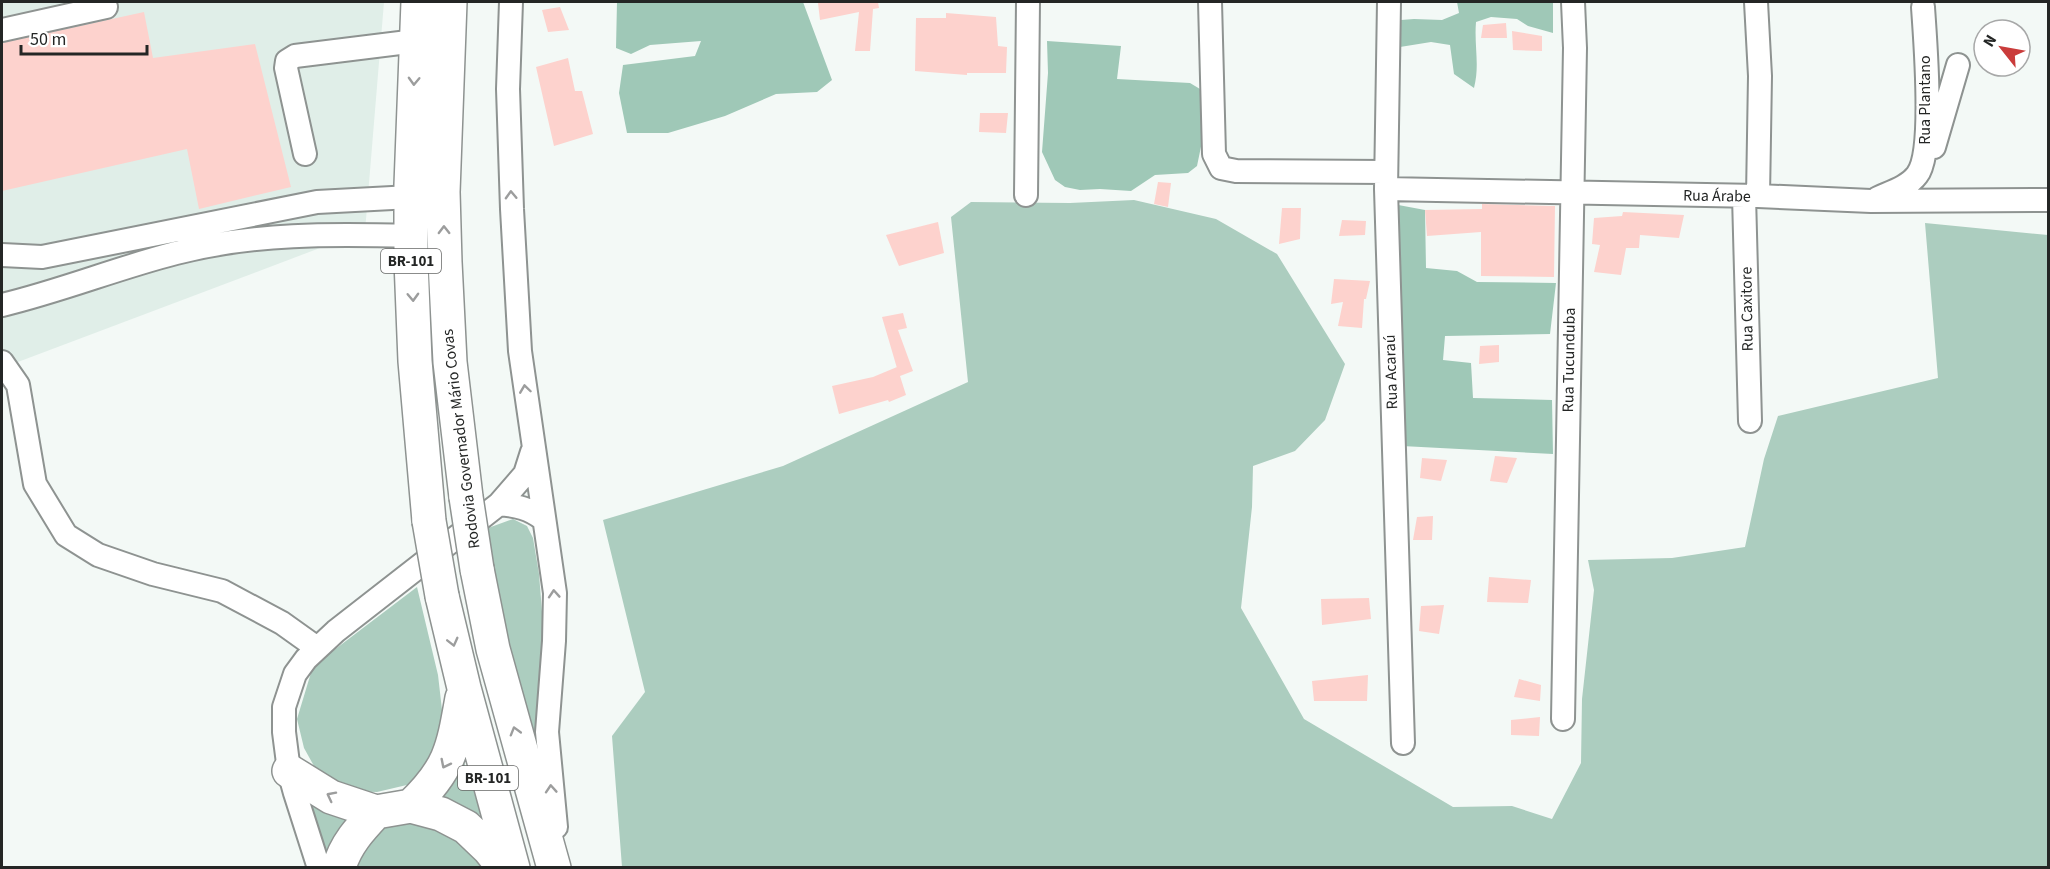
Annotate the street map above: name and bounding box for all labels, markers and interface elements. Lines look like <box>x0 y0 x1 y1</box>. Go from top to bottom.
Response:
scale bar <box>21 18 147 56</box>
north arrow <box>1972 18 2032 78</box>
text: 50 m <box>30 27 66 52</box>
text: N <box>1978 31 2002 51</box>
street label: Rua Plantano <box>1914 55 1936 145</box>
one-way arrow <box>408 76 421 85</box>
street label: Rua Árabe <box>1683 184 1751 208</box>
one-way arrow <box>505 190 518 199</box>
one-way arrow <box>438 225 450 234</box>
road number: BR-101 <box>381 249 441 273</box>
street label: Rua Caxitore <box>1735 266 1759 351</box>
one-way arrow <box>406 292 419 301</box>
street label: Rua Tucunduba <box>1557 307 1581 413</box>
street label: Rodovia Governador Mário Covas <box>437 328 485 550</box>
street label: Rua Acaraú <box>1379 334 1403 410</box>
one-way arrow <box>519 385 531 394</box>
one-way arrow <box>548 590 561 599</box>
one-way arrow <box>446 636 459 646</box>
one-way arrow <box>509 726 522 736</box>
one-way arrow <box>440 758 452 769</box>
road number: BR-101 <box>458 766 518 790</box>
one-way arrow <box>545 784 558 793</box>
one-way arrow <box>326 792 337 803</box>

